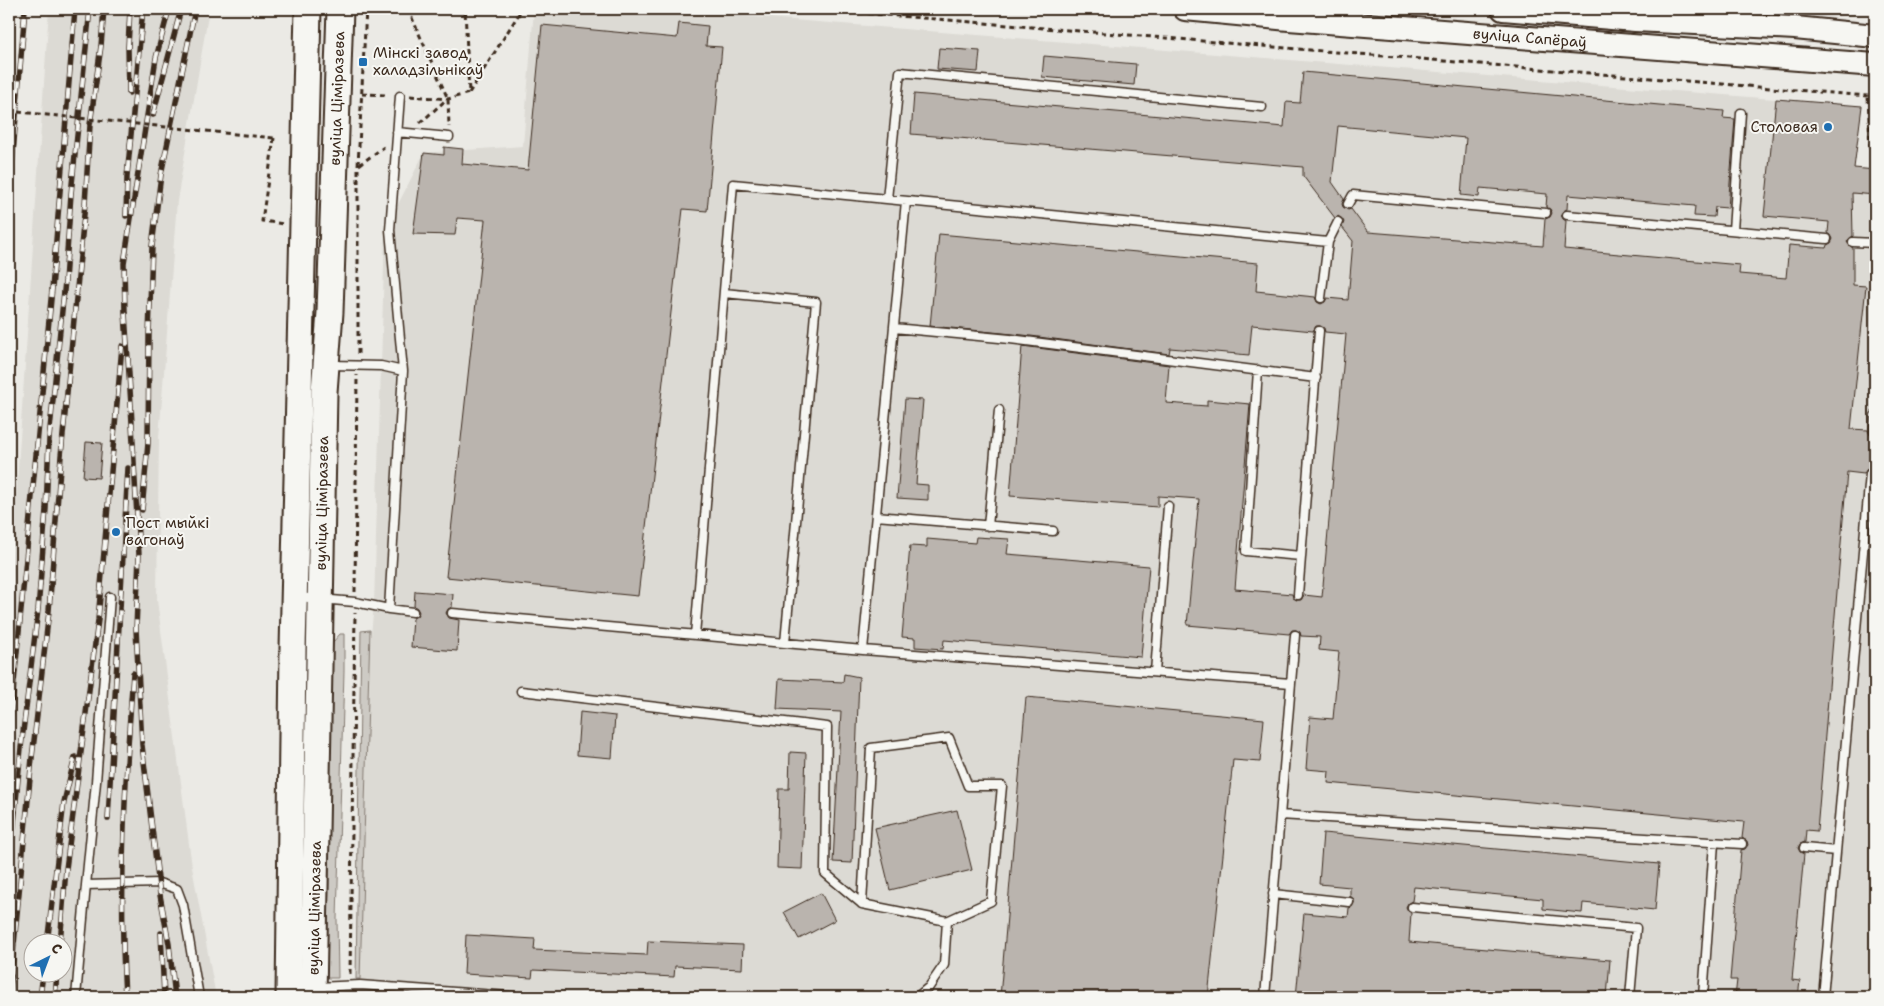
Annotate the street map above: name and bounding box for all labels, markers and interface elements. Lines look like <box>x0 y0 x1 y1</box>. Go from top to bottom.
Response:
street label: вуліца Сапёраў <box>1472 23 1588 52</box>
street label: вуліца Ціміразева <box>325 30 349 166</box>
place label: Мінскі завод халадзільнікаў <box>373 43 483 80</box>
marker: Мінскі завод халадзільнікаў <box>357 56 369 68</box>
place label: Столовая <box>1751 117 1818 137</box>
marker: Столовая <box>1822 121 1834 133</box>
street label: вуліца Ціміразева <box>311 435 333 570</box>
place label: Пост мыйкі вагонаў <box>126 513 209 550</box>
marker: Пост мыйкі вагонаў <box>110 526 122 538</box>
street label: вуліца Ціміразева <box>303 840 326 975</box>
north arrow <box>22 934 72 984</box>
text: С <box>47 939 66 958</box>

